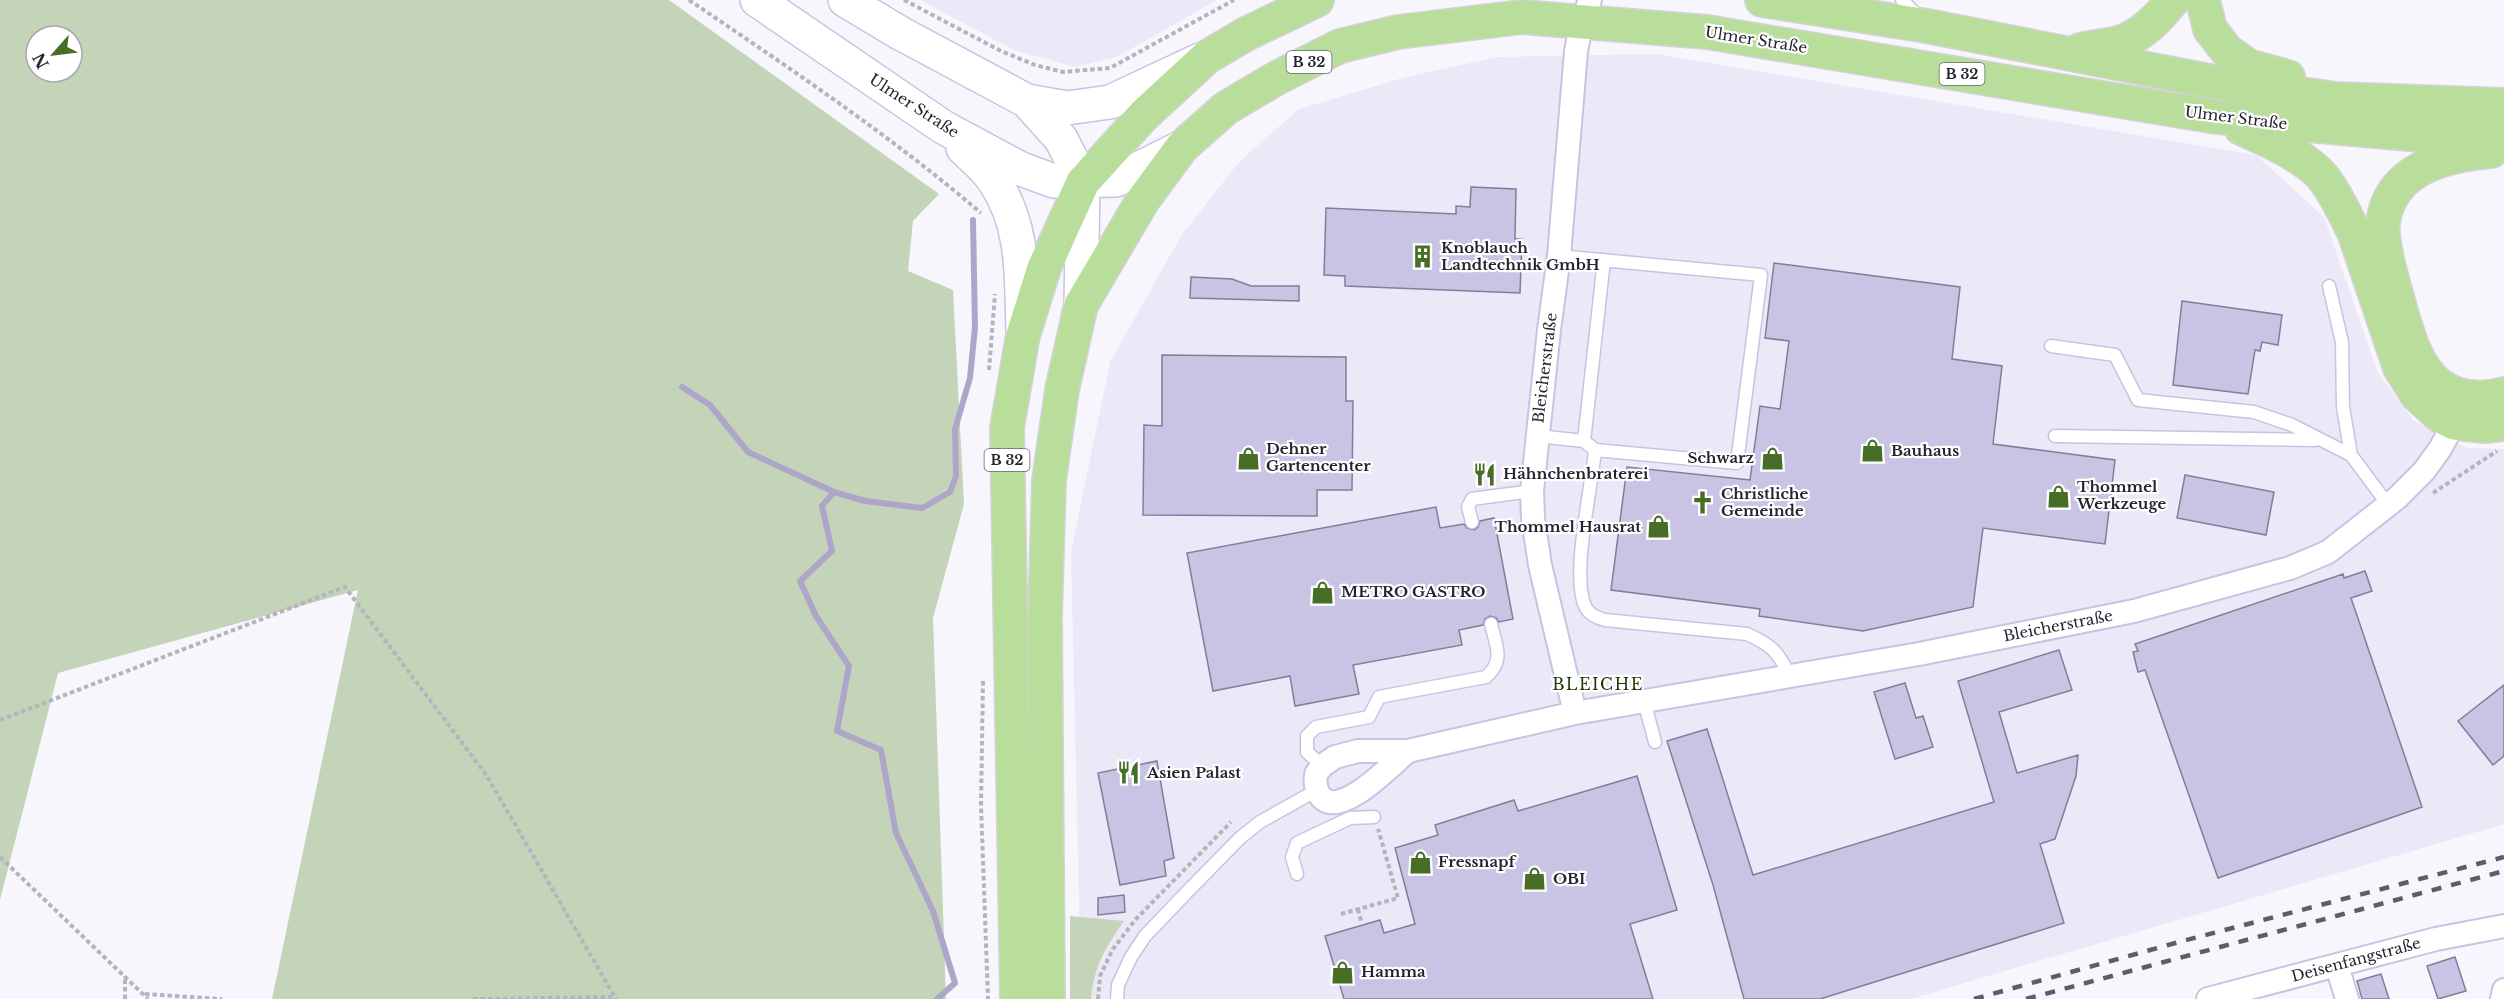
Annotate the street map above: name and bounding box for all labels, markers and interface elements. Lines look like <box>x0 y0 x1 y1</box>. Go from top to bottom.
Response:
street label: Ulmer Straße <box>1704 22 1808 57</box>
north arrow <box>24 24 84 84</box>
text: N <box>28 50 53 72</box>
road number: B 32 <box>1286 51 1332 73</box>
road number: B 32 <box>1940 63 1984 85</box>
street label: Ulmer Straße <box>866 70 963 142</box>
street label: Ulmer Straße <box>2184 102 2288 133</box>
place label: Knoblauch Landtechnik GmbH <box>1441 238 1600 274</box>
building icon: Knoblauch Landtechnik GmbH <box>1410 244 1436 270</box>
street label: Bleicherstraße <box>1528 312 1561 424</box>
shop icon: Bauhaus <box>1860 438 1886 464</box>
place label: Dehner Gartencenter <box>1266 439 1371 475</box>
place label: Bauhaus <box>1891 441 1959 460</box>
shop icon: Dehner Gartencenter <box>1235 445 1261 471</box>
shop icon: Schwarz <box>1759 445 1785 471</box>
place label: Schwarz <box>1687 448 1754 467</box>
road number: B 32 <box>984 449 1030 471</box>
restaurant icon: Hähnchenbraterei <box>1472 461 1498 487</box>
place label: Hähnchenbraterei <box>1503 464 1649 483</box>
place label: Thommel Werkzeuge <box>2076 477 2166 513</box>
shop icon: Thommel Werkzeuge <box>2046 483 2072 509</box>
place label: Christliche Gemeinde <box>1721 484 1809 520</box>
church icon: Christliche Gemeinde <box>1690 490 1716 516</box>
shop icon: Thommel Hausrat <box>1646 514 1672 540</box>
place label: Thommel Hausrat <box>1494 517 1641 536</box>
shop icon: METRO GASTRO <box>1310 579 1336 605</box>
place label: METRO GASTRO <box>1341 582 1486 601</box>
street label: Bleicherstraße <box>2002 606 2114 645</box>
district label: BLEICHE <box>1552 674 1644 694</box>
restaurant icon: Asien Palast <box>1116 760 1142 786</box>
place label: Asien Palast <box>1146 763 1241 782</box>
shop icon: Fressnapf <box>1407 849 1433 875</box>
place label: Fressnapf <box>1438 852 1517 871</box>
shop icon: OBI <box>1522 866 1548 892</box>
place label: OBI <box>1553 869 1585 888</box>
street label: Deisenfangstraße <box>2289 933 2423 986</box>
shop icon: Hamma <box>1330 959 1356 985</box>
place label: Hamma <box>1361 962 1426 981</box>

